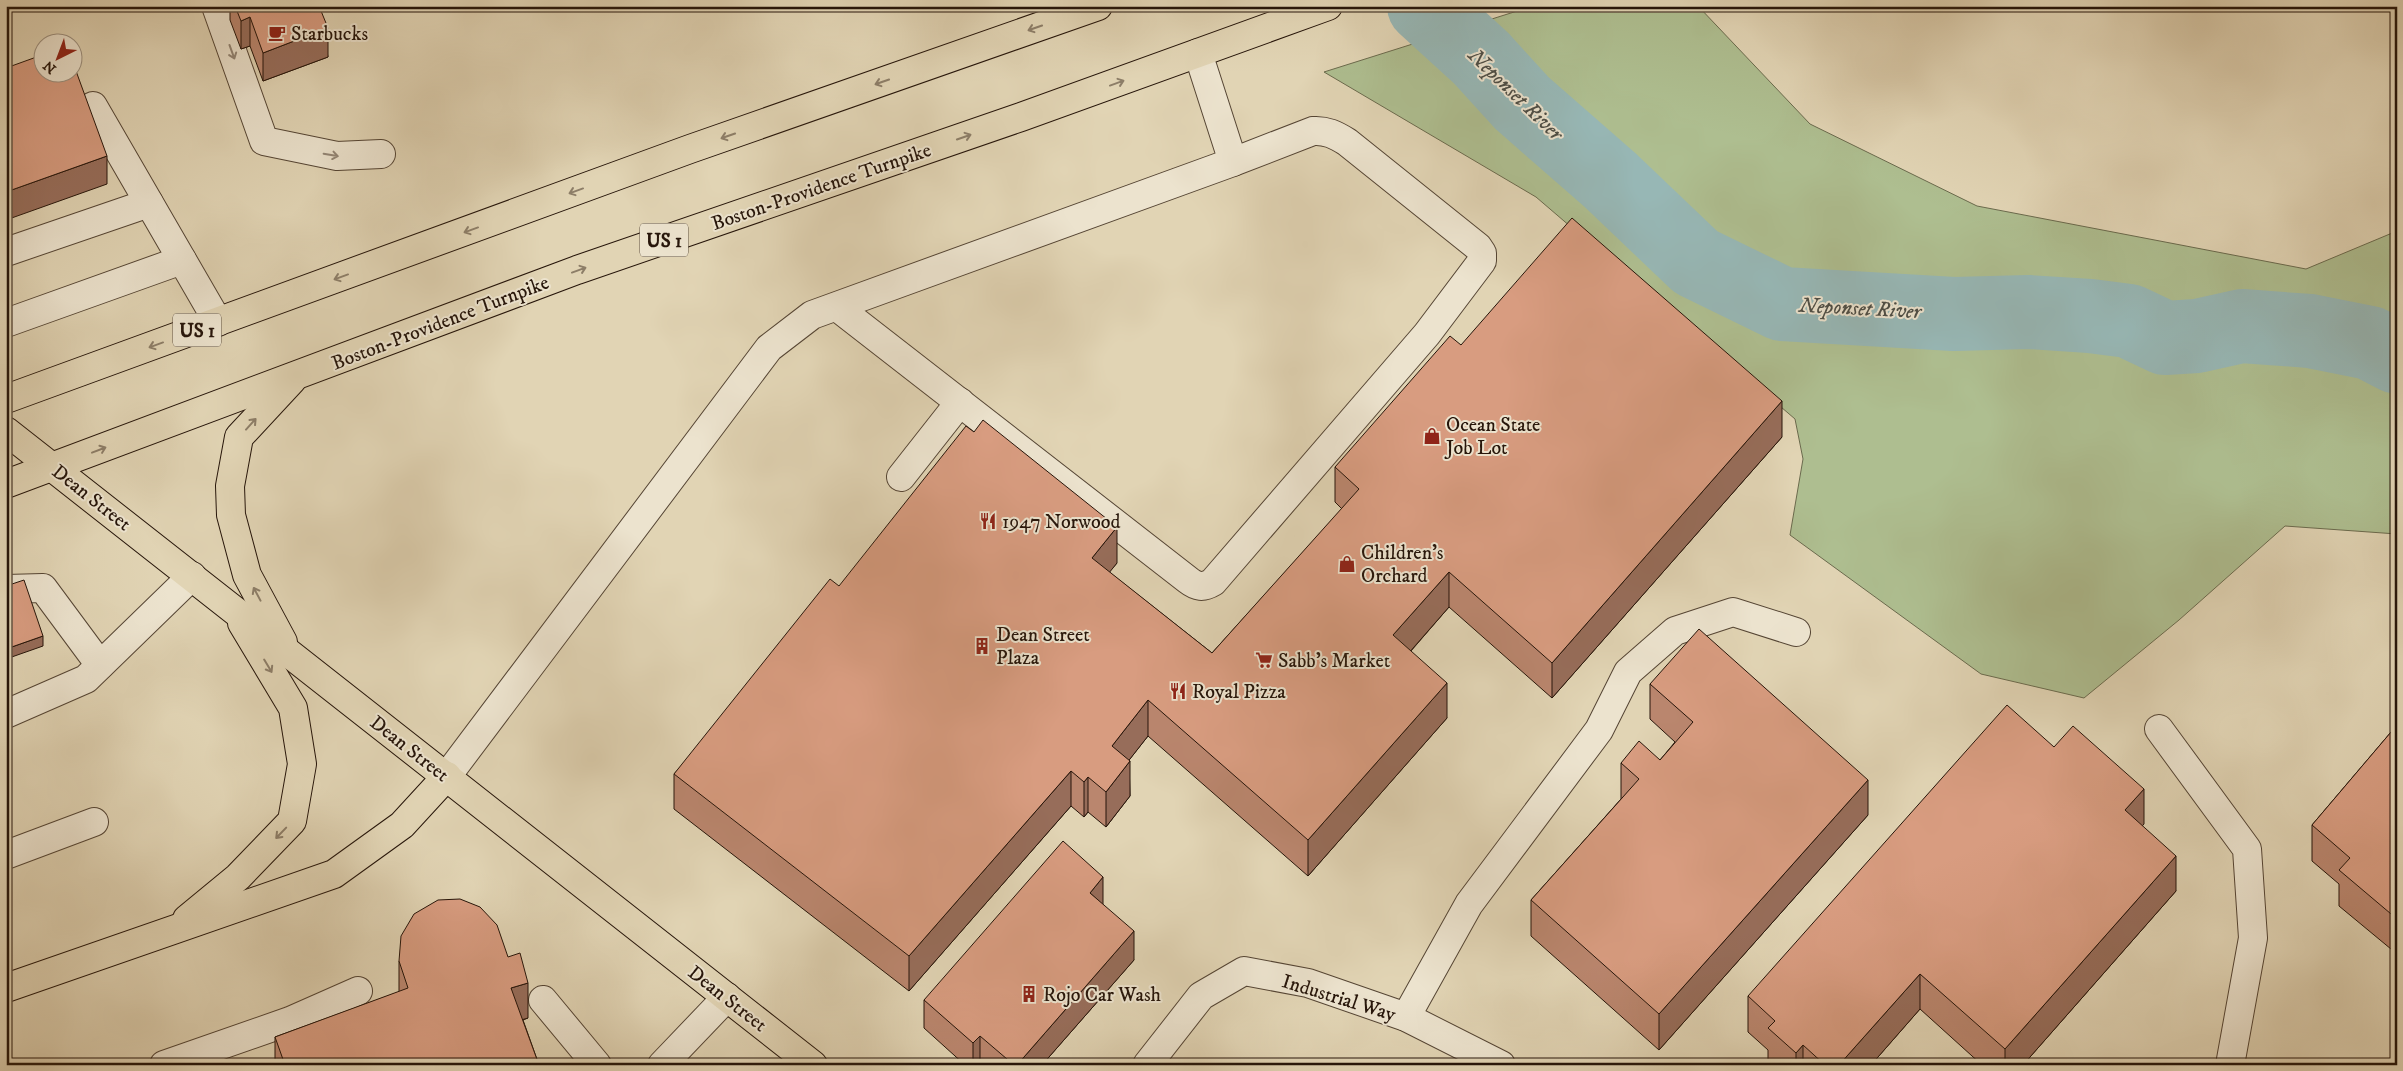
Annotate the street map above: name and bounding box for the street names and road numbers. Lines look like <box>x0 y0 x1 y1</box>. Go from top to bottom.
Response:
street label: Boston-Providence Turnpike <box>708 138 935 237</box>
road number: US 1 <box>640 224 688 256</box>
street label: Boston-Providence Turnpike <box>328 270 553 376</box>
road number: US 1 <box>173 314 221 346</box>
street label: Dean Street <box>46 459 136 537</box>
street label: Dean Street <box>364 710 454 788</box>
street label: Dean Street <box>682 960 772 1038</box>
street label: Industrial Way <box>1279 969 1399 1028</box>

